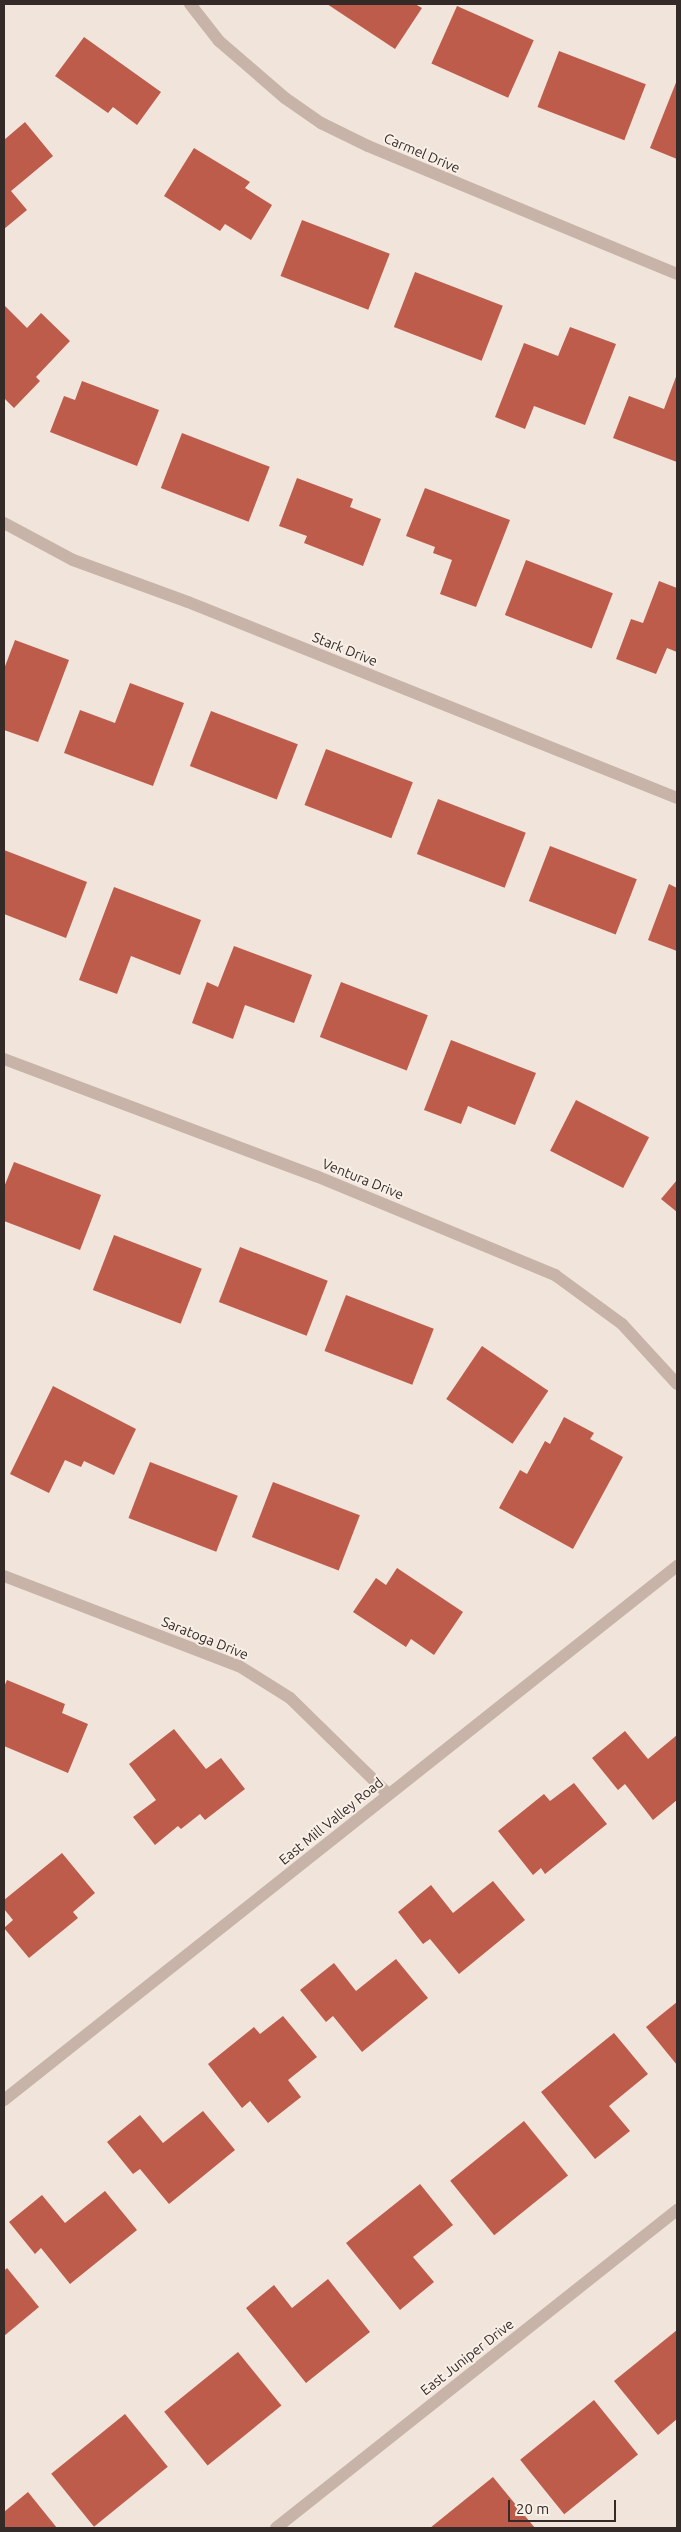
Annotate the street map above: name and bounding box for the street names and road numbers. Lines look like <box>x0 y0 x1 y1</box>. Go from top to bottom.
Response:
street label: Carmel Drive <box>381 129 463 177</box>
street label: Stark Drive <box>310 628 380 670</box>
street label: Ventura Drive <box>320 1155 406 1203</box>
street label: Saratoga Drive <box>159 1613 251 1663</box>
street label: East Mill Valley Road <box>276 1774 386 1868</box>
street label: East Juniper Drive <box>417 2315 517 2399</box>

